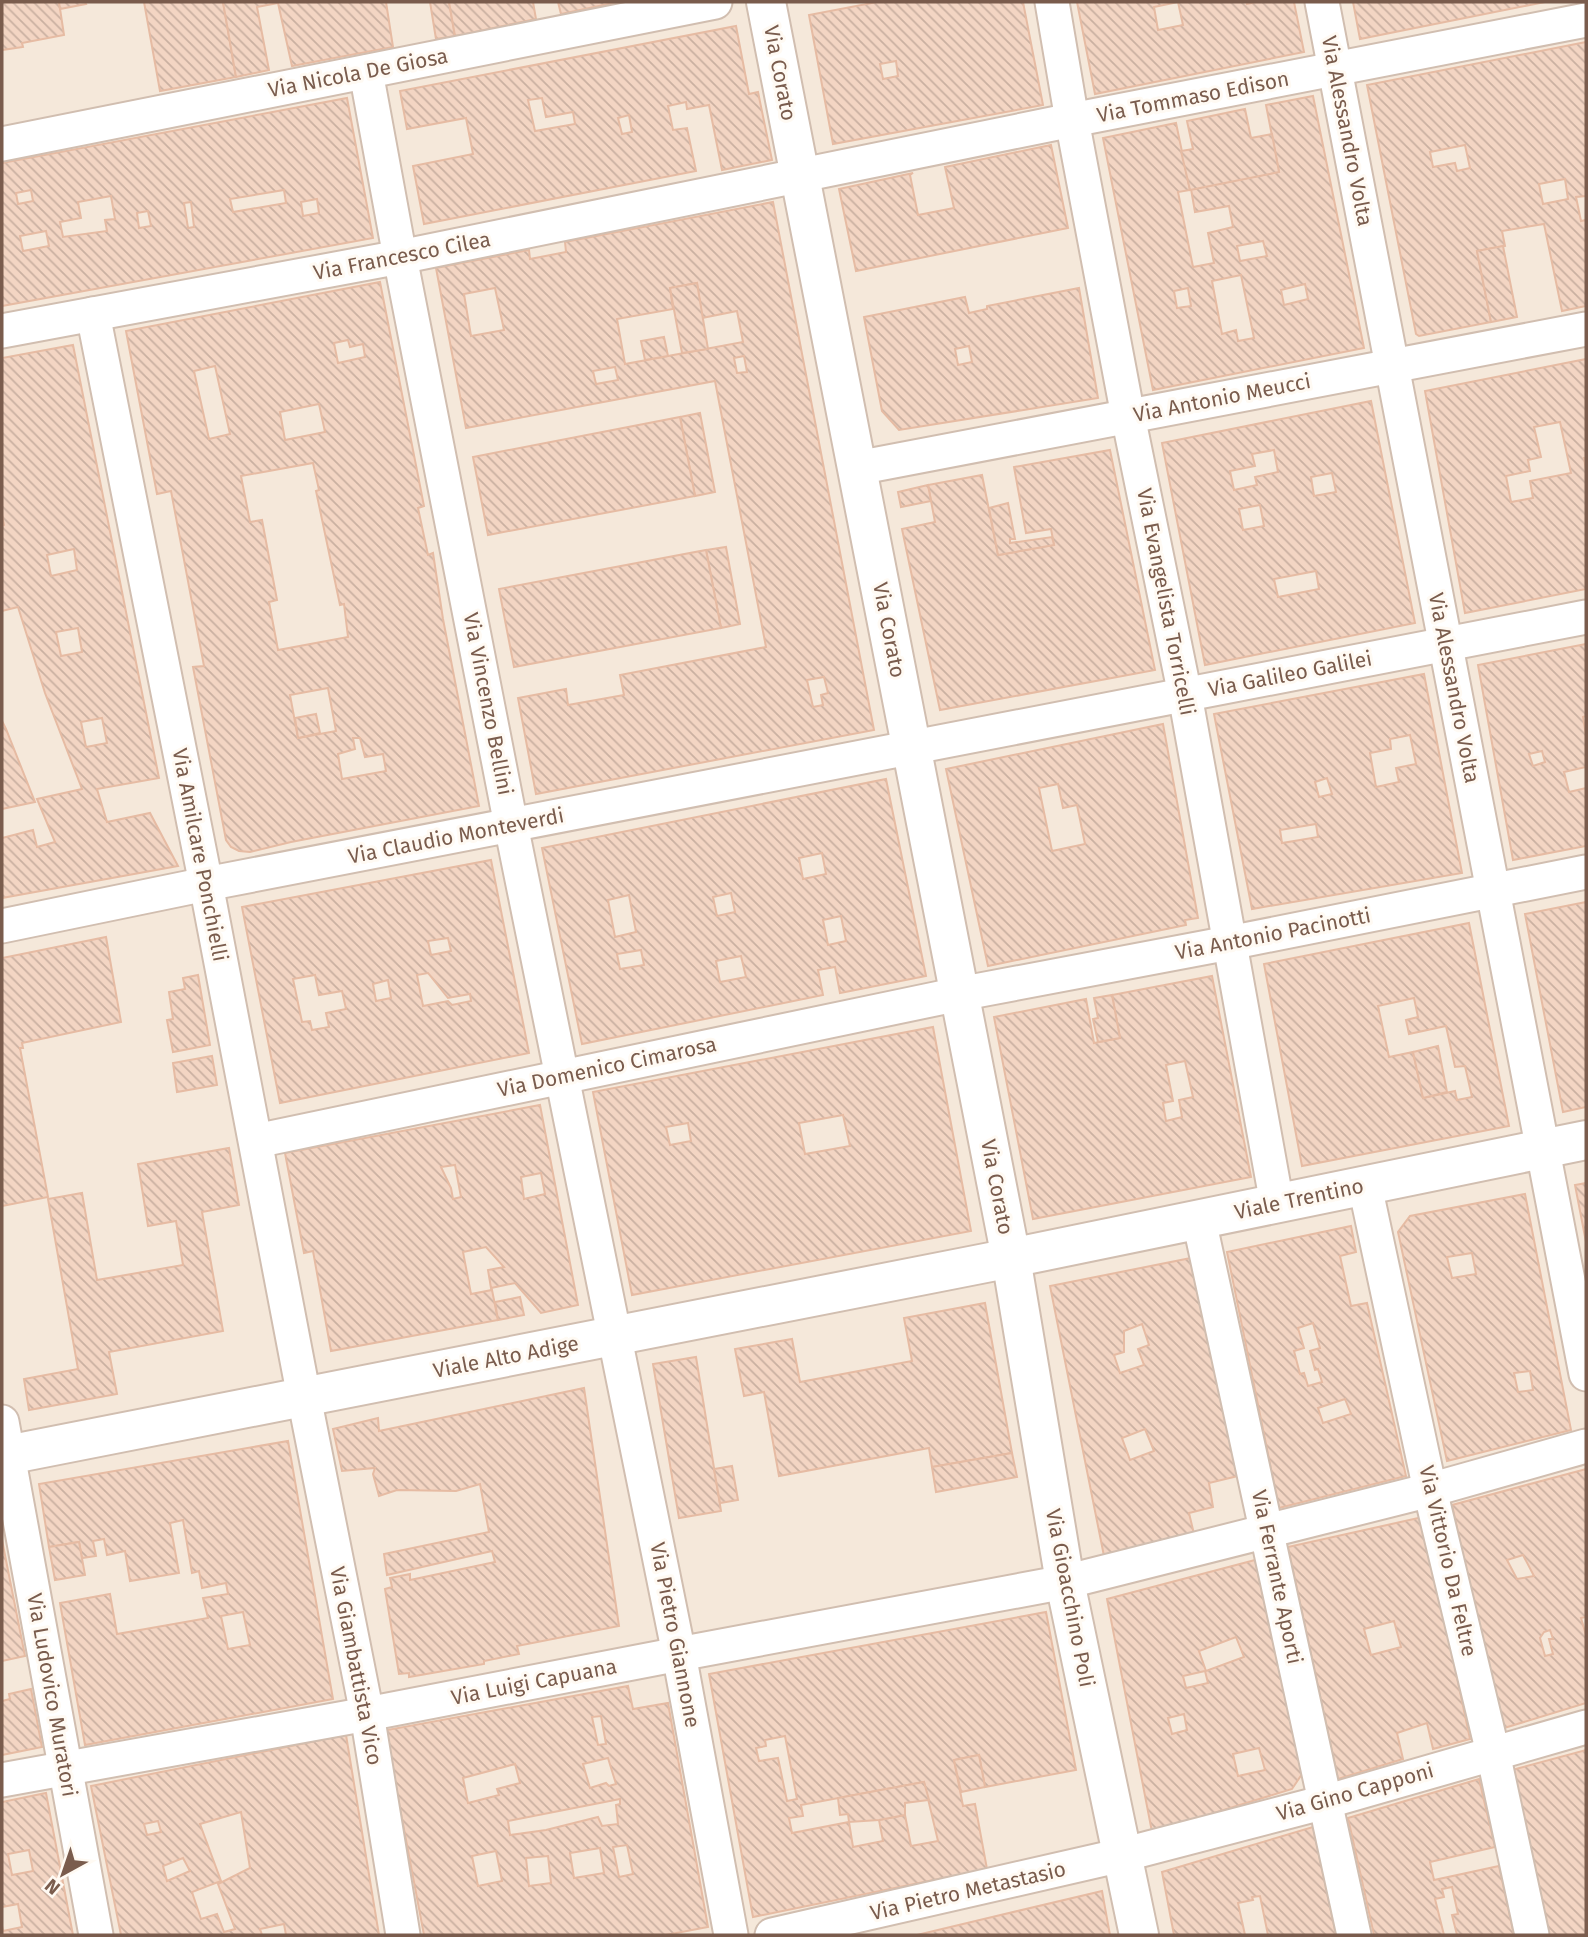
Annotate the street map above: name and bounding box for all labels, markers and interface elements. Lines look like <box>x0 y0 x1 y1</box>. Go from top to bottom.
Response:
street label: Via Corato <box>758 23 802 123</box>
street label: Via Alessandro Volta <box>1316 34 1378 228</box>
street label: Via Nicola De Giosa <box>266 43 450 103</box>
street label: Via Tommaso Edison <box>1095 66 1291 128</box>
street label: Via Francesco Cilea <box>311 226 493 286</box>
street label: Via Antonio Meucci <box>1131 368 1313 428</box>
street label: Via Evangelista Torricelli <box>1131 486 1201 718</box>
street label: Via Corato <box>867 580 911 680</box>
street label: Via Alessandro Volta <box>1423 591 1485 785</box>
street label: Via Vincenzo Bellini <box>458 611 518 797</box>
street label: Via Galileo Galilei <box>1206 645 1374 703</box>
street label: Via Amilcare Ponchielli <box>167 746 233 964</box>
street label: Via Claudio Monteverdi <box>346 802 566 870</box>
street label: Via Antonio Pacinotti <box>1173 902 1373 966</box>
street label: Via Domenico Cimarosa <box>495 1031 719 1103</box>
street label: Via Corato <box>975 1137 1019 1237</box>
street label: Viale Trentino <box>1232 1173 1366 1225</box>
street label: Viale Alto Adige <box>431 1330 581 1384</box>
street label: Via Vittorio Da Feltre <box>1413 1463 1483 1659</box>
street label: Via Ferrante Aporti <box>1246 1487 1308 1667</box>
street label: Via Gioacchino Poli <box>1040 1507 1100 1689</box>
street label: Via Pietro Giannone <box>644 1540 706 1730</box>
street label: Via Giambattista Vico <box>324 1565 388 1767</box>
street label: Via Ludovico Muratori <box>21 1591 83 1799</box>
street label: Via Luigi Capuana <box>449 1653 619 1711</box>
street label: Via Gino Capponi <box>1273 1757 1437 1827</box>
north arrow <box>28 1839 98 1909</box>
street label: Via Pietro Metastasio <box>868 1856 1068 1926</box>
text: N <box>40 1874 65 1900</box>

